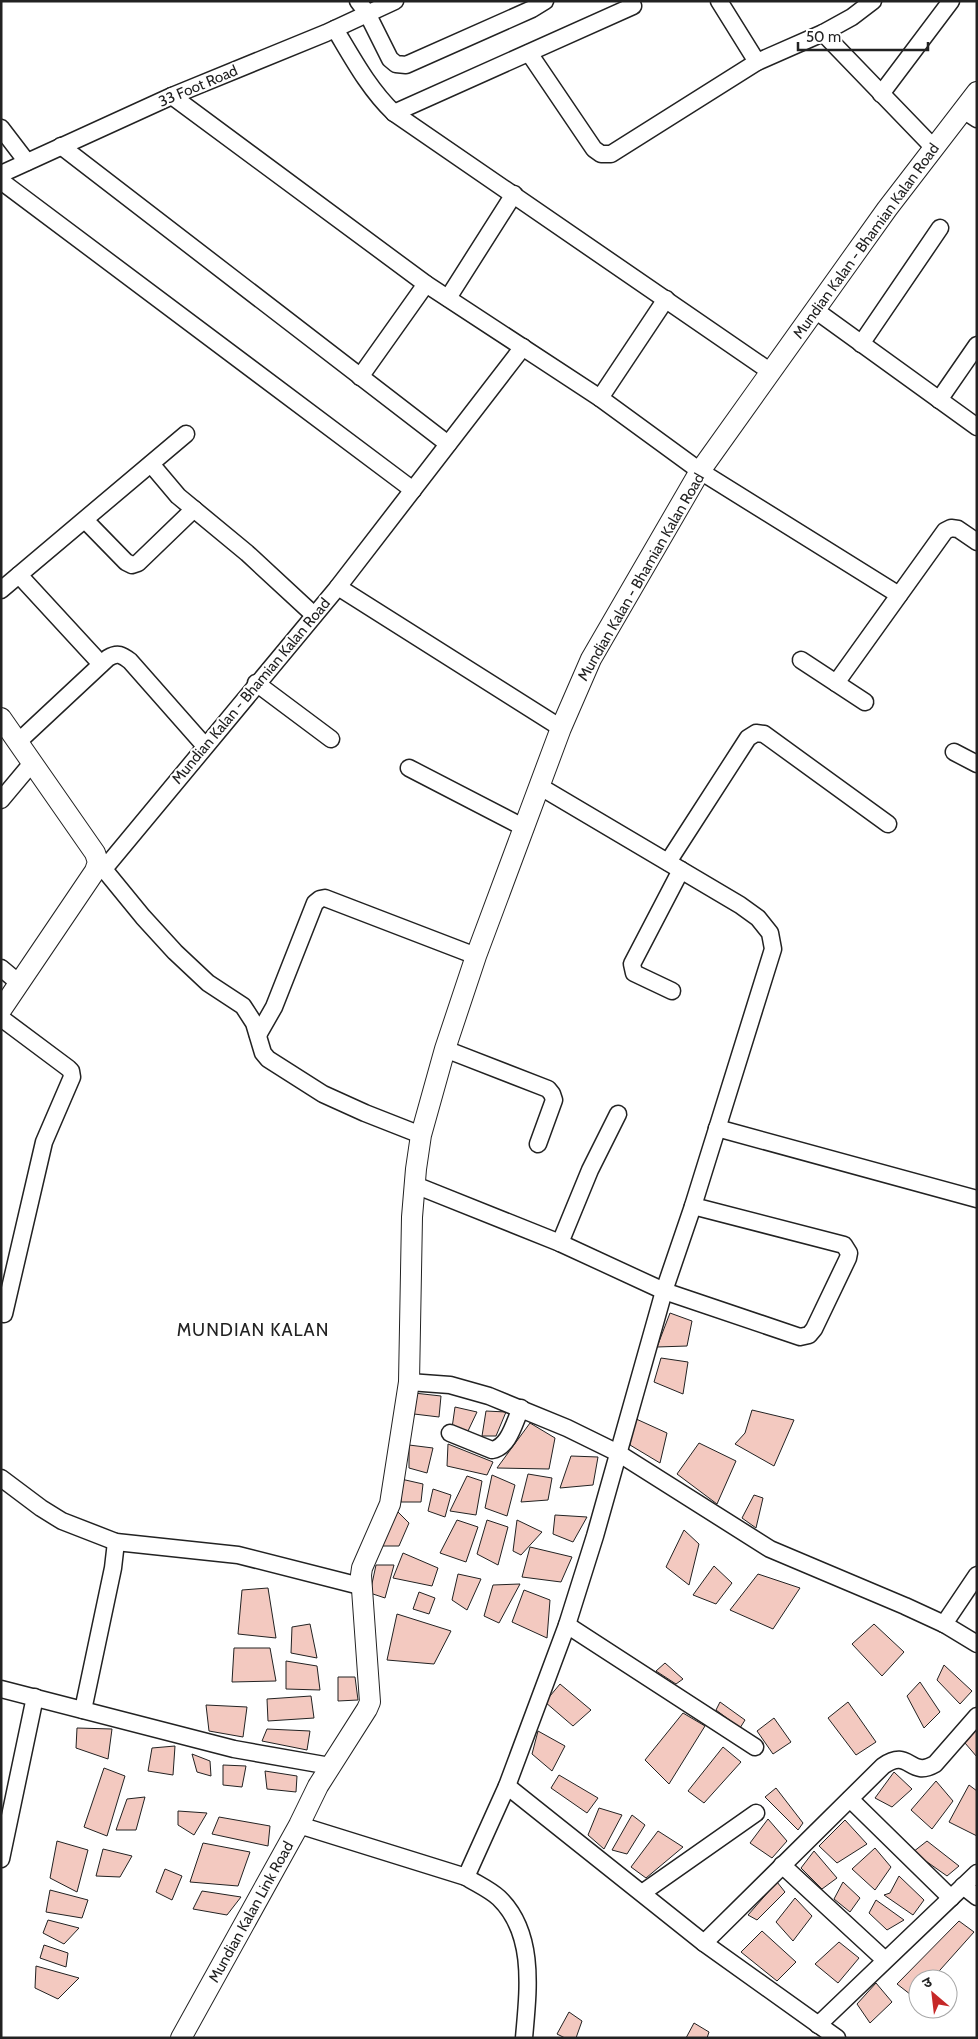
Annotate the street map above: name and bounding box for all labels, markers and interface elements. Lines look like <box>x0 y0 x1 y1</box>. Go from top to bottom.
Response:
scale bar <box>798 20 928 52</box>
text: 50 m <box>806 28 841 46</box>
street label: 33 Foot Road <box>156 61 240 111</box>
street label: Mundian Kalan - Bhamian Kalan Road <box>789 140 943 342</box>
street label: Mundian Kalan - Bhamian Kalan Road <box>574 470 708 684</box>
street label: Mundian Kalan - Bhamian Kalan Road <box>168 594 334 788</box>
district label: MUNDIAN KALAN <box>177 1319 329 1341</box>
street label: Mundian Kalan Link Road <box>205 1838 297 1986</box>
north arrow <box>908 1969 958 2019</box>
text: उ <box>919 1972 935 1992</box>

